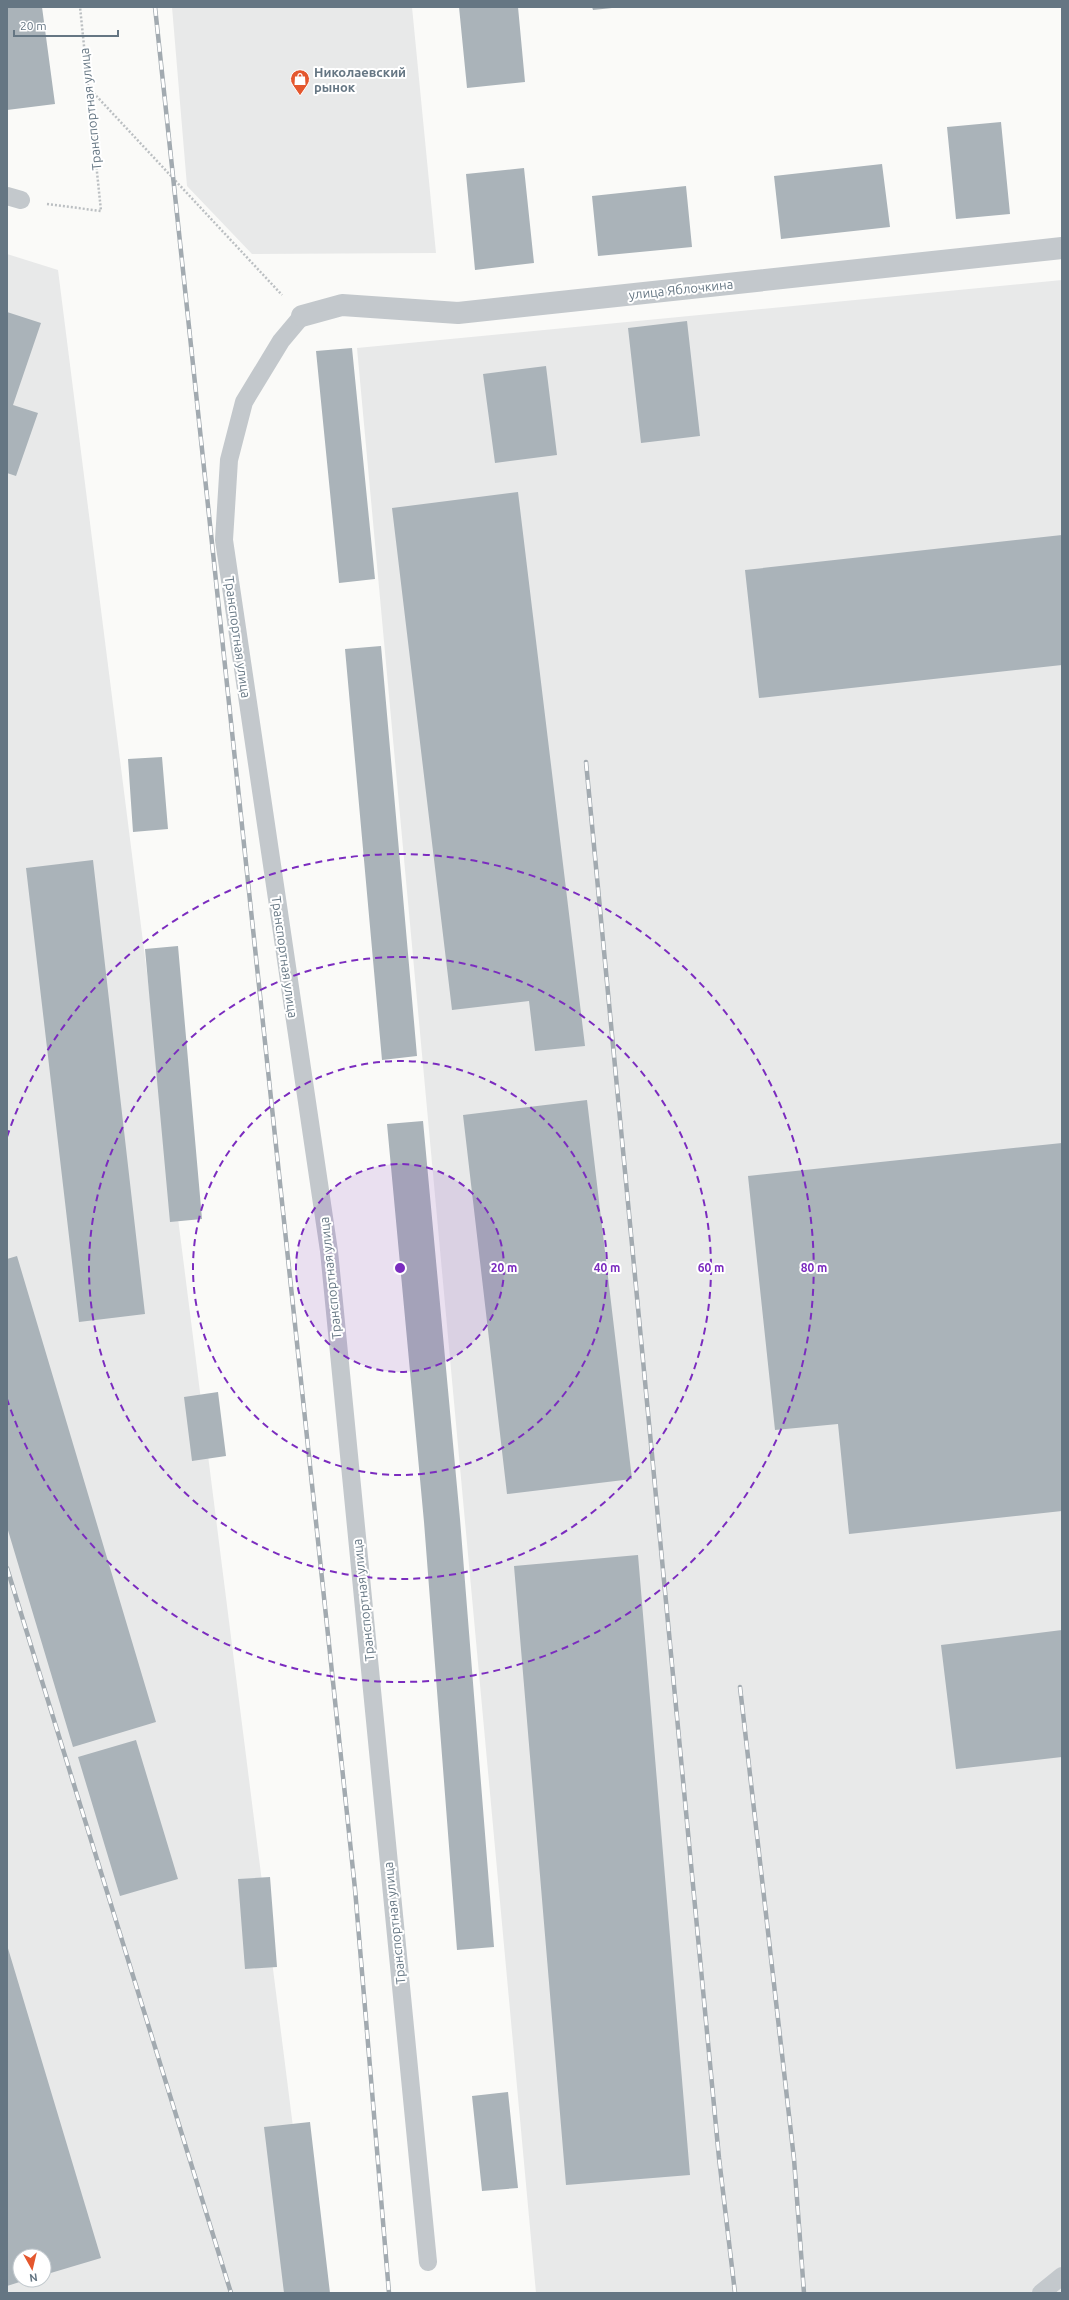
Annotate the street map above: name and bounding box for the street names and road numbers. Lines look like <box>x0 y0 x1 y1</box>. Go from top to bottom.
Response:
street label: Транспортная улица <box>77 47 103 171</box>
street label: улица Яблочкина <box>628 277 734 301</box>
street label: Транспортная улица <box>223 575 253 699</box>
street label: Транспортная улица <box>270 895 300 1019</box>
street label: Транспортная улица <box>317 1216 343 1340</box>
street label: Транспортная улица <box>350 1538 376 1662</box>
street label: Транспортная улица <box>381 1861 407 1985</box>

